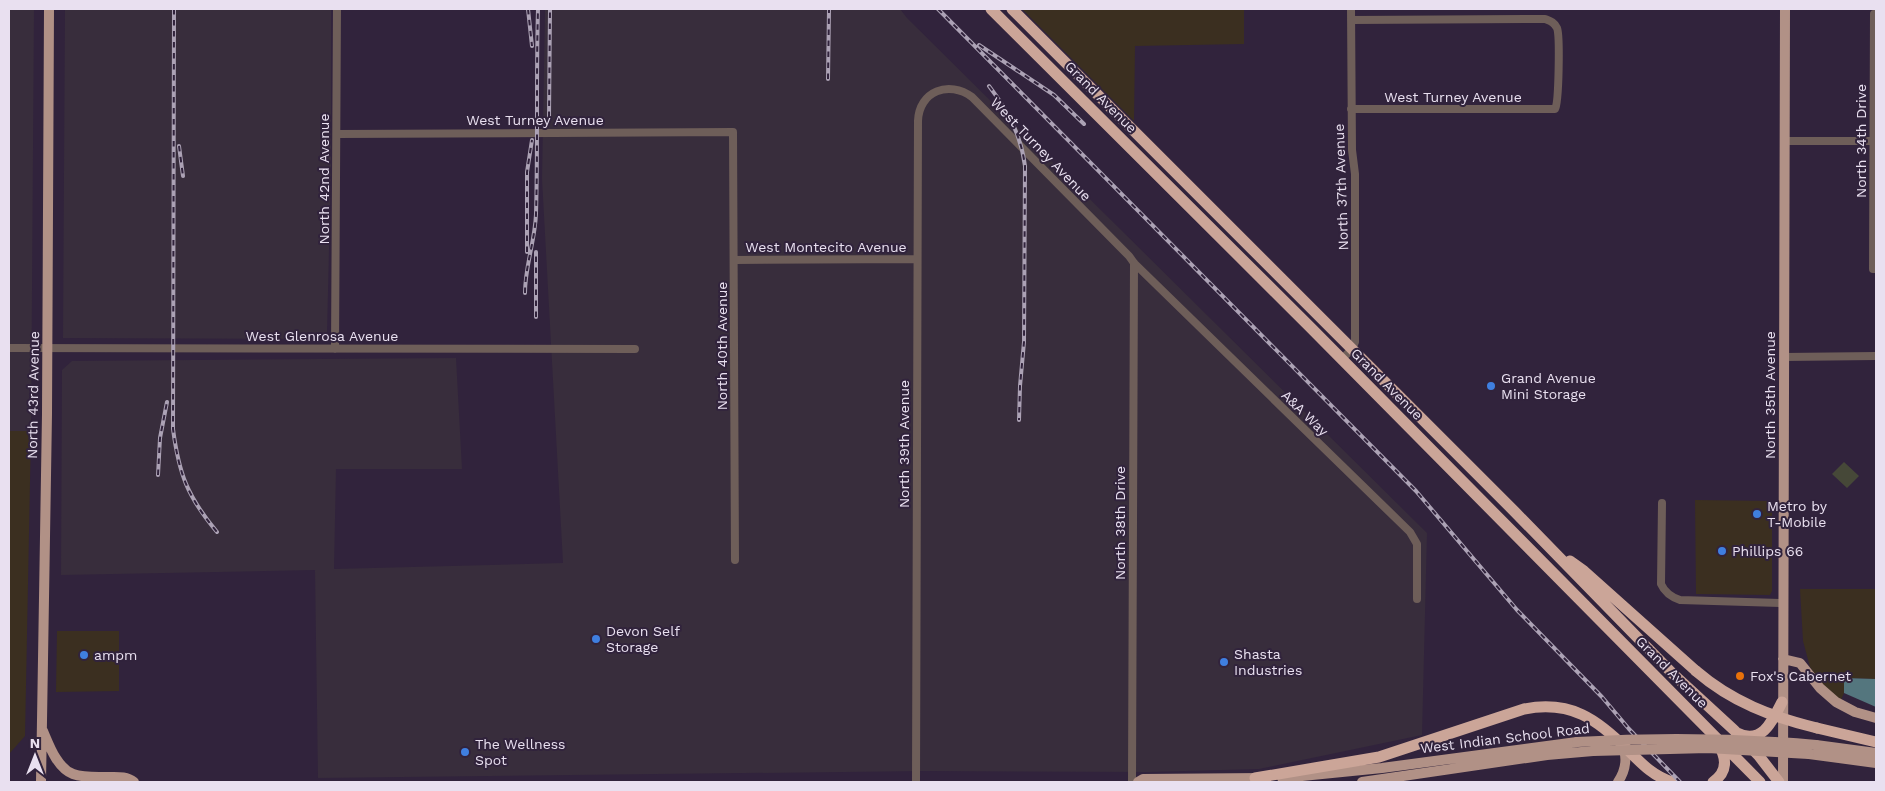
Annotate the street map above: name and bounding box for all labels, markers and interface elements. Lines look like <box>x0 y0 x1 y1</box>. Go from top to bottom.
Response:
street label: Grand Avenue <box>1062 58 1140 136</box>
street label: North 34th Drive <box>1853 84 1869 198</box>
street label: West Turney Avenue <box>1384 89 1522 105</box>
street label: West Turney Avenue <box>987 94 1095 204</box>
street label: West Turney Avenue <box>466 112 604 128</box>
street label: North 42nd Avenue <box>316 113 332 245</box>
street label: North 37th Avenue <box>1331 123 1351 251</box>
street label: West Montecito Avenue <box>745 239 907 255</box>
street label: North 40th Avenue <box>714 282 730 410</box>
street label: West Glenrosa Avenue <box>246 328 398 344</box>
street label: North 43rd Avenue <box>24 331 42 459</box>
street label: North 35th Avenue <box>1762 331 1778 459</box>
street label: Grand Avenue <box>1348 345 1426 423</box>
place label: Grand Avenue Mini Storage <box>1501 370 1596 402</box>
street label: North 39th Avenue <box>896 380 912 508</box>
marker: Grand Avenue Mini Storage <box>1485 380 1497 392</box>
street label: A&A Way <box>1278 387 1332 440</box>
street label: North 38th Drive <box>1112 466 1128 580</box>
place label: Metro by T-Mobile <box>1767 498 1828 530</box>
marker: Metro by T-Mobile <box>1751 508 1763 520</box>
place label: Phillips 66 <box>1732 543 1803 559</box>
marker: Phillips 66 <box>1716 545 1728 557</box>
place label: Devon Self Storage <box>606 623 680 655</box>
marker: Devon Self Storage <box>590 633 602 645</box>
street label: Grand Avenue <box>1633 633 1711 711</box>
place label: Shasta Industries <box>1234 646 1302 678</box>
place label: ampm <box>94 647 137 663</box>
marker: ampm <box>78 649 90 661</box>
marker: Shasta Industries <box>1218 656 1230 668</box>
place label: Fox's Cabernet <box>1750 668 1851 684</box>
marker: Fox's Cabernet <box>1734 670 1746 682</box>
street label: West Indian School Road <box>1419 720 1591 756</box>
north arrow <box>10 731 60 781</box>
text: N <box>30 735 40 751</box>
place label: The Wellness Spot <box>475 736 565 768</box>
marker: The Wellness Spot <box>459 746 471 758</box>

